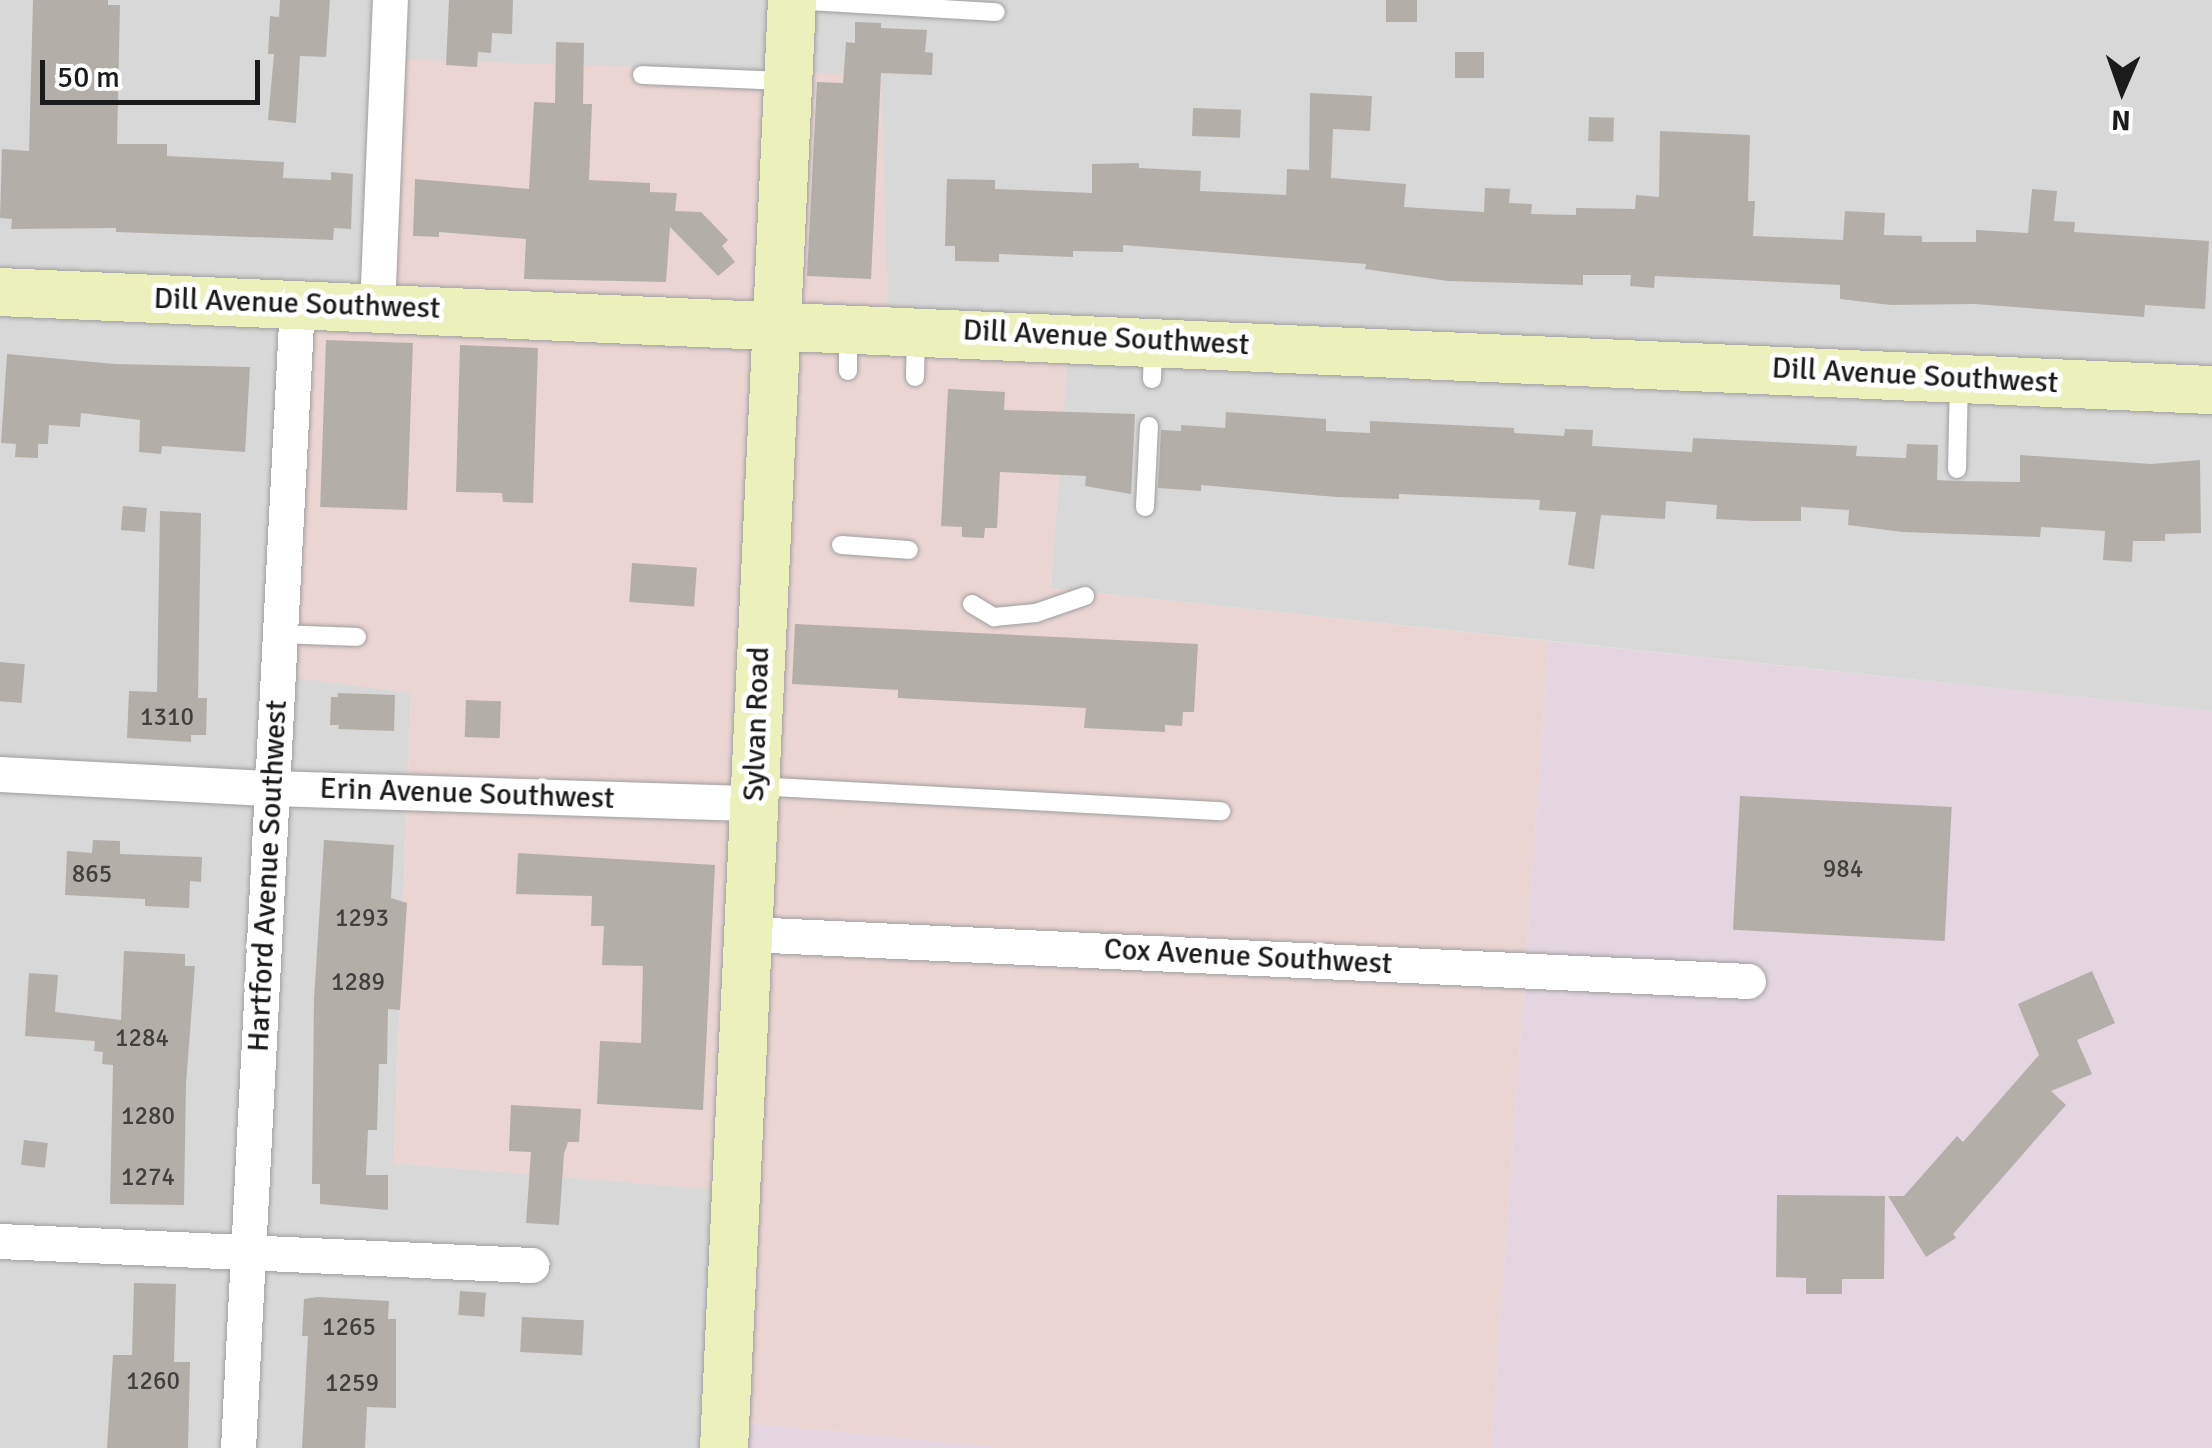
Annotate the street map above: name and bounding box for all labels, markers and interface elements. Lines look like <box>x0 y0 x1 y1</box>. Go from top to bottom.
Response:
scale bar <box>45 40 265 102</box>
north arrow <box>2072 40 2172 140</box>
text: 50 m <box>57 59 120 96</box>
text: N <box>2111 103 2131 137</box>
street label: Dill Avenue Southwest <box>153 281 441 327</box>
street label: Dill Avenue Southwest <box>962 313 1250 363</box>
street label: Dill Avenue Southwest <box>1771 351 2059 401</box>
street label: Sylvan Road <box>736 646 778 802</box>
street label: Hartford Avenue Southwest <box>241 699 295 1053</box>
house number: 1310 <box>140 702 194 732</box>
street label: Erin Avenue Southwest <box>319 771 615 817</box>
house number: 984 <box>1823 854 1863 884</box>
house number: 865 <box>72 859 112 889</box>
house number: 1293 <box>335 903 389 933</box>
street label: Cox Avenue Southwest <box>1103 931 1393 983</box>
house number: 1289 <box>331 967 385 997</box>
house number: 1284 <box>115 1023 169 1053</box>
house number: 1280 <box>121 1101 175 1131</box>
house number: 1274 <box>121 1162 175 1192</box>
house number: 1265 <box>322 1312 376 1342</box>
house number: 1260 <box>126 1366 180 1396</box>
house number: 1259 <box>325 1368 379 1398</box>

